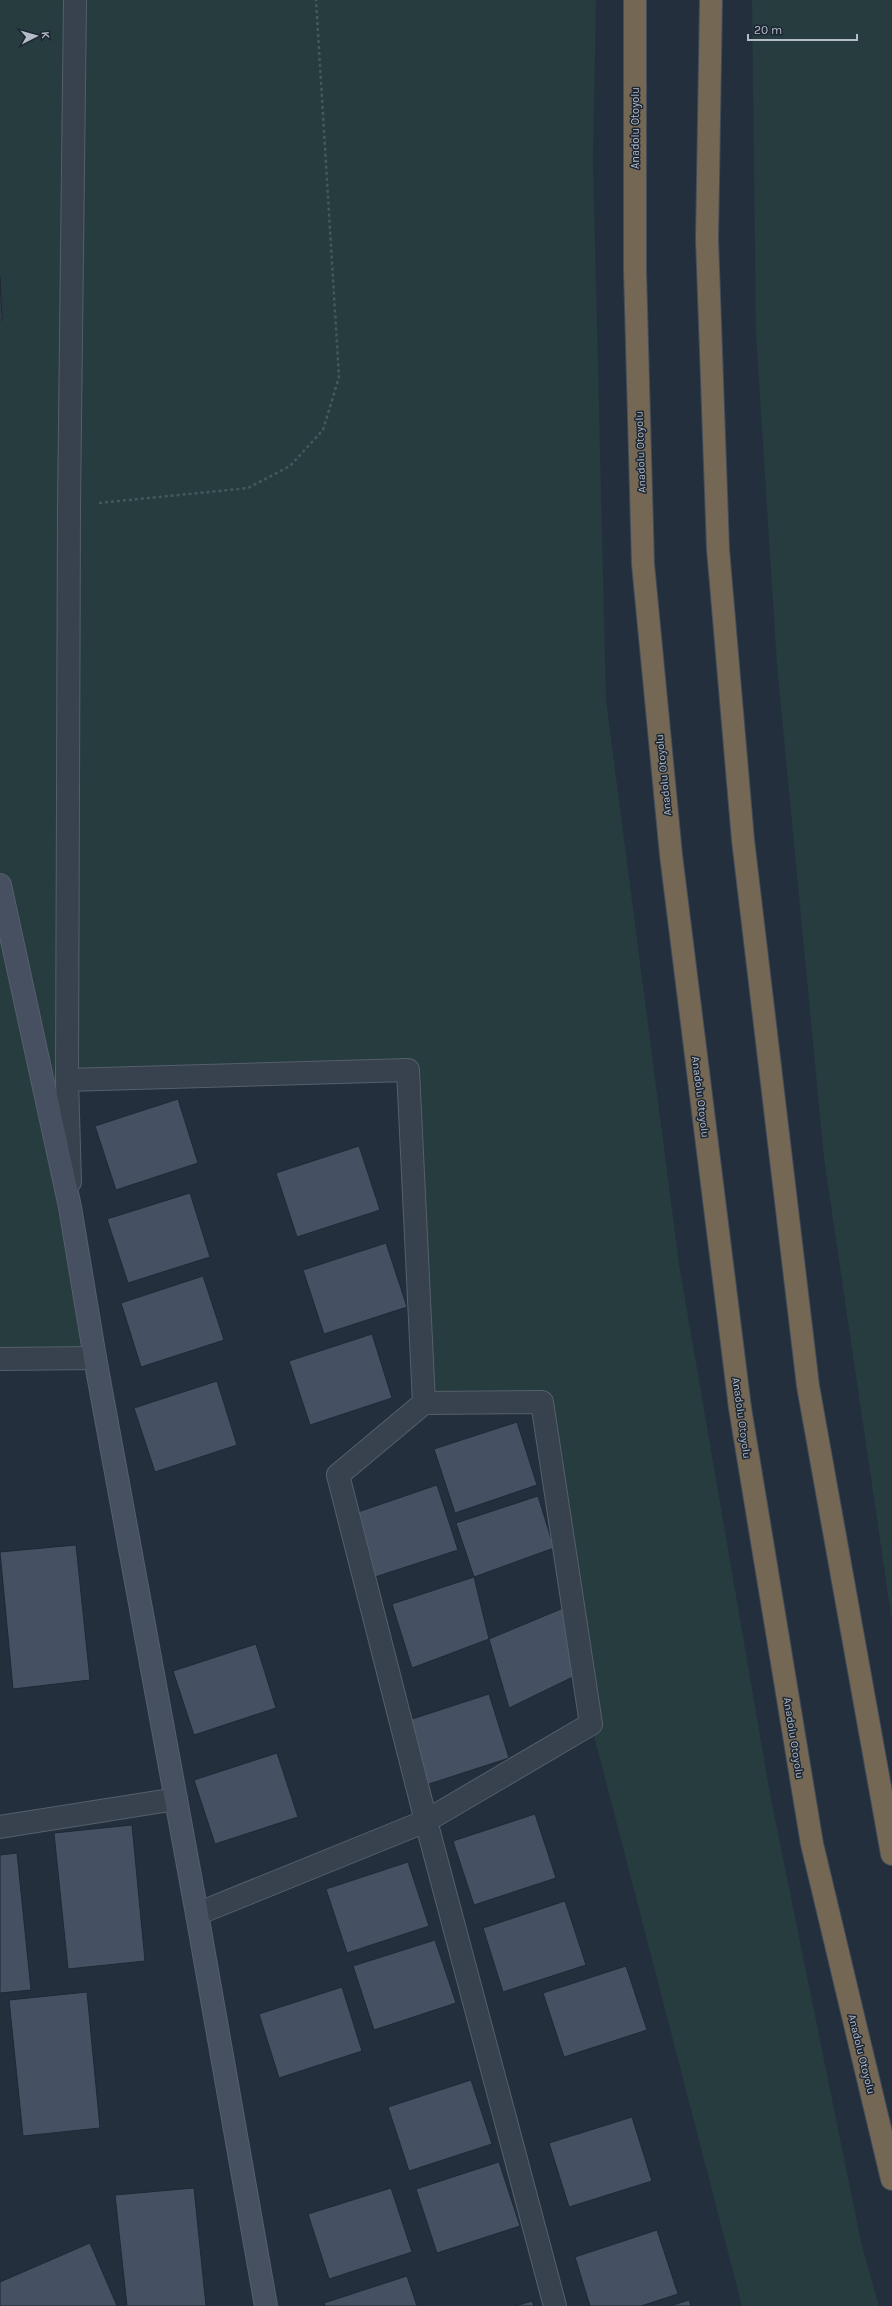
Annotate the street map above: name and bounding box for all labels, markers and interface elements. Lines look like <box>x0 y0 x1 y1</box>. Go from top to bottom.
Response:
north arrow <box>16 16 56 56</box>
scale bar <box>748 16 857 42</box>
text: 20 m <box>754 23 782 37</box>
text: K <box>39 31 52 40</box>
street label: Anadolu Otoyolu <box>629 87 642 169</box>
street label: Anadolu Otoyolu <box>633 411 648 493</box>
street label: Anadolu Otoyolu <box>653 733 674 816</box>
street label: Anadolu Otoyolu <box>689 1056 712 1139</box>
street label: Anadolu Otoyolu <box>729 1377 754 1460</box>
street label: Anadolu Otoyolu <box>781 1697 806 1780</box>
street label: Anadolu Otoyolu <box>845 2013 878 2095</box>

